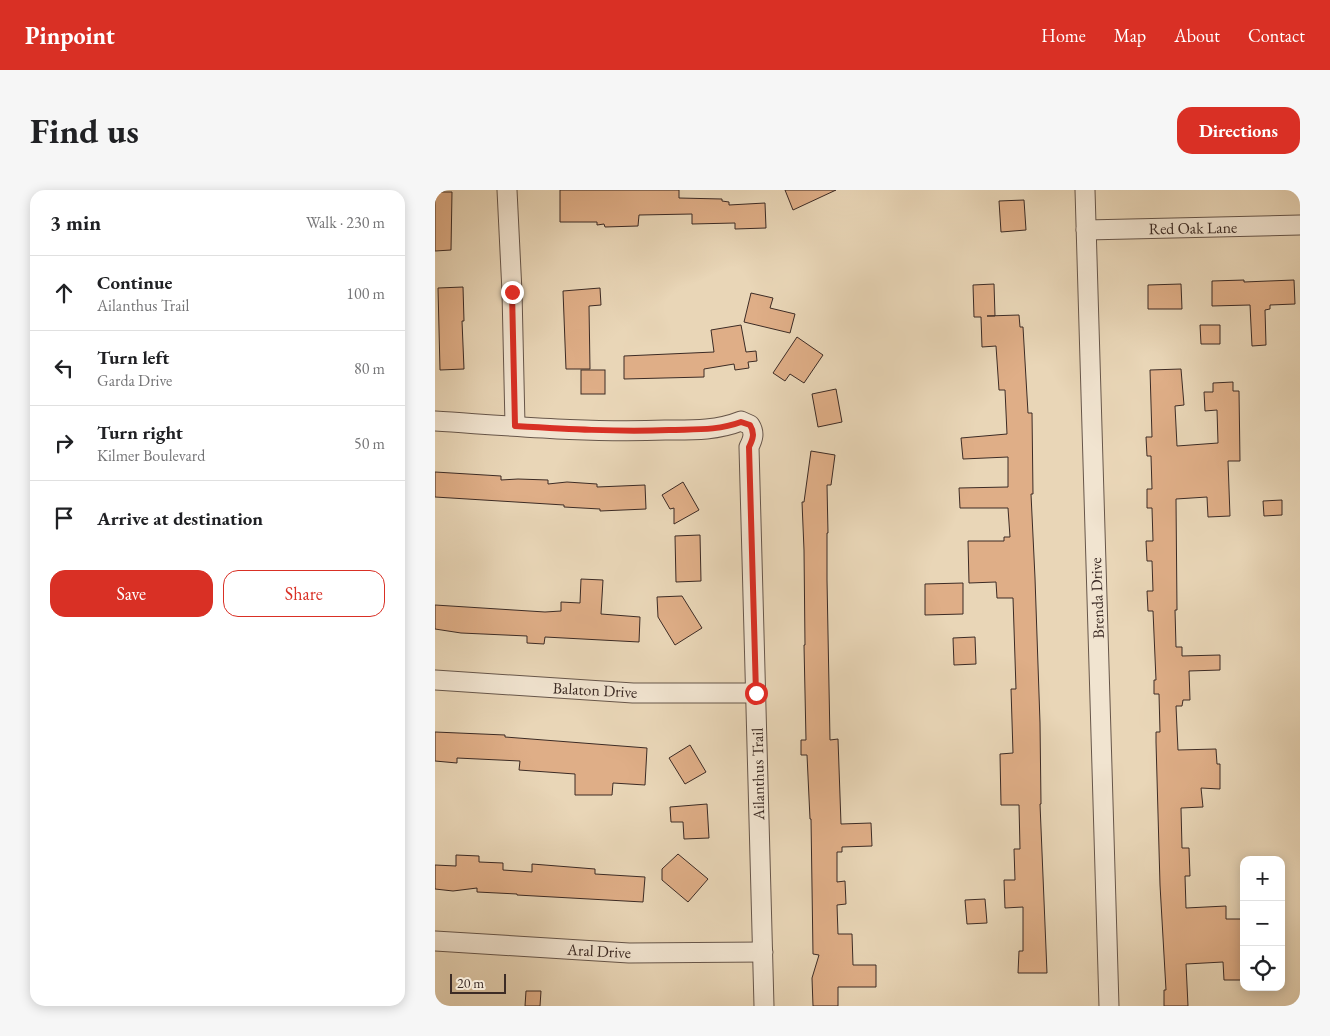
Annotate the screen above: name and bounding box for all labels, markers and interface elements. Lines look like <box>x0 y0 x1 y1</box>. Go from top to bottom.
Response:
text: Pinpoint <box>25 20 115 51</box>
text: Home <box>1041 24 1086 47</box>
text: Map <box>1114 24 1146 47</box>
text: About <box>1174 24 1220 47</box>
text: Contact <box>1248 24 1305 47</box>
button: Directions <box>1177 107 1300 154</box>
text: Find us <box>30 108 139 153</box>
text: 3 min <box>50 209 101 236</box>
text: Walk · 230 m <box>306 212 385 233</box>
street label: Red Oak Lane <box>1149 217 1237 239</box>
text: Continue <box>97 270 172 295</box>
icon: ahead <box>50 279 78 307</box>
route end <box>501 281 524 304</box>
text: 100 m <box>346 283 385 304</box>
text: Ailanthus Trail <box>97 295 189 316</box>
text: Turn left <box>97 345 169 370</box>
icon: left <box>50 354 78 382</box>
text: 80 m <box>354 358 385 379</box>
text: Garda Drive <box>97 370 172 391</box>
text: Turn right <box>97 420 183 445</box>
icon: right <box>50 429 78 457</box>
text: 50 m <box>354 433 385 454</box>
text: Kilmer Boulevard <box>97 445 205 466</box>
icon: arrive <box>50 504 78 532</box>
text: Arrive at destination <box>97 506 263 531</box>
street label: Brenda Drive <box>1085 557 1109 639</box>
button: Save <box>50 570 213 617</box>
button: Share <box>223 570 385 617</box>
street label: Balaton Drive <box>552 677 638 703</box>
route start <box>745 682 768 705</box>
street label: Ailanthus Trail <box>747 727 769 821</box>
map controls <box>1240 856 1285 991</box>
button: + <box>1240 856 1285 901</box>
button: − <box>1240 901 1285 946</box>
street label: Aral Drive <box>565 939 632 963</box>
button: locate <box>1240 946 1285 991</box>
scale bar <box>450 971 506 994</box>
text: 20 m <box>457 974 484 992</box>

